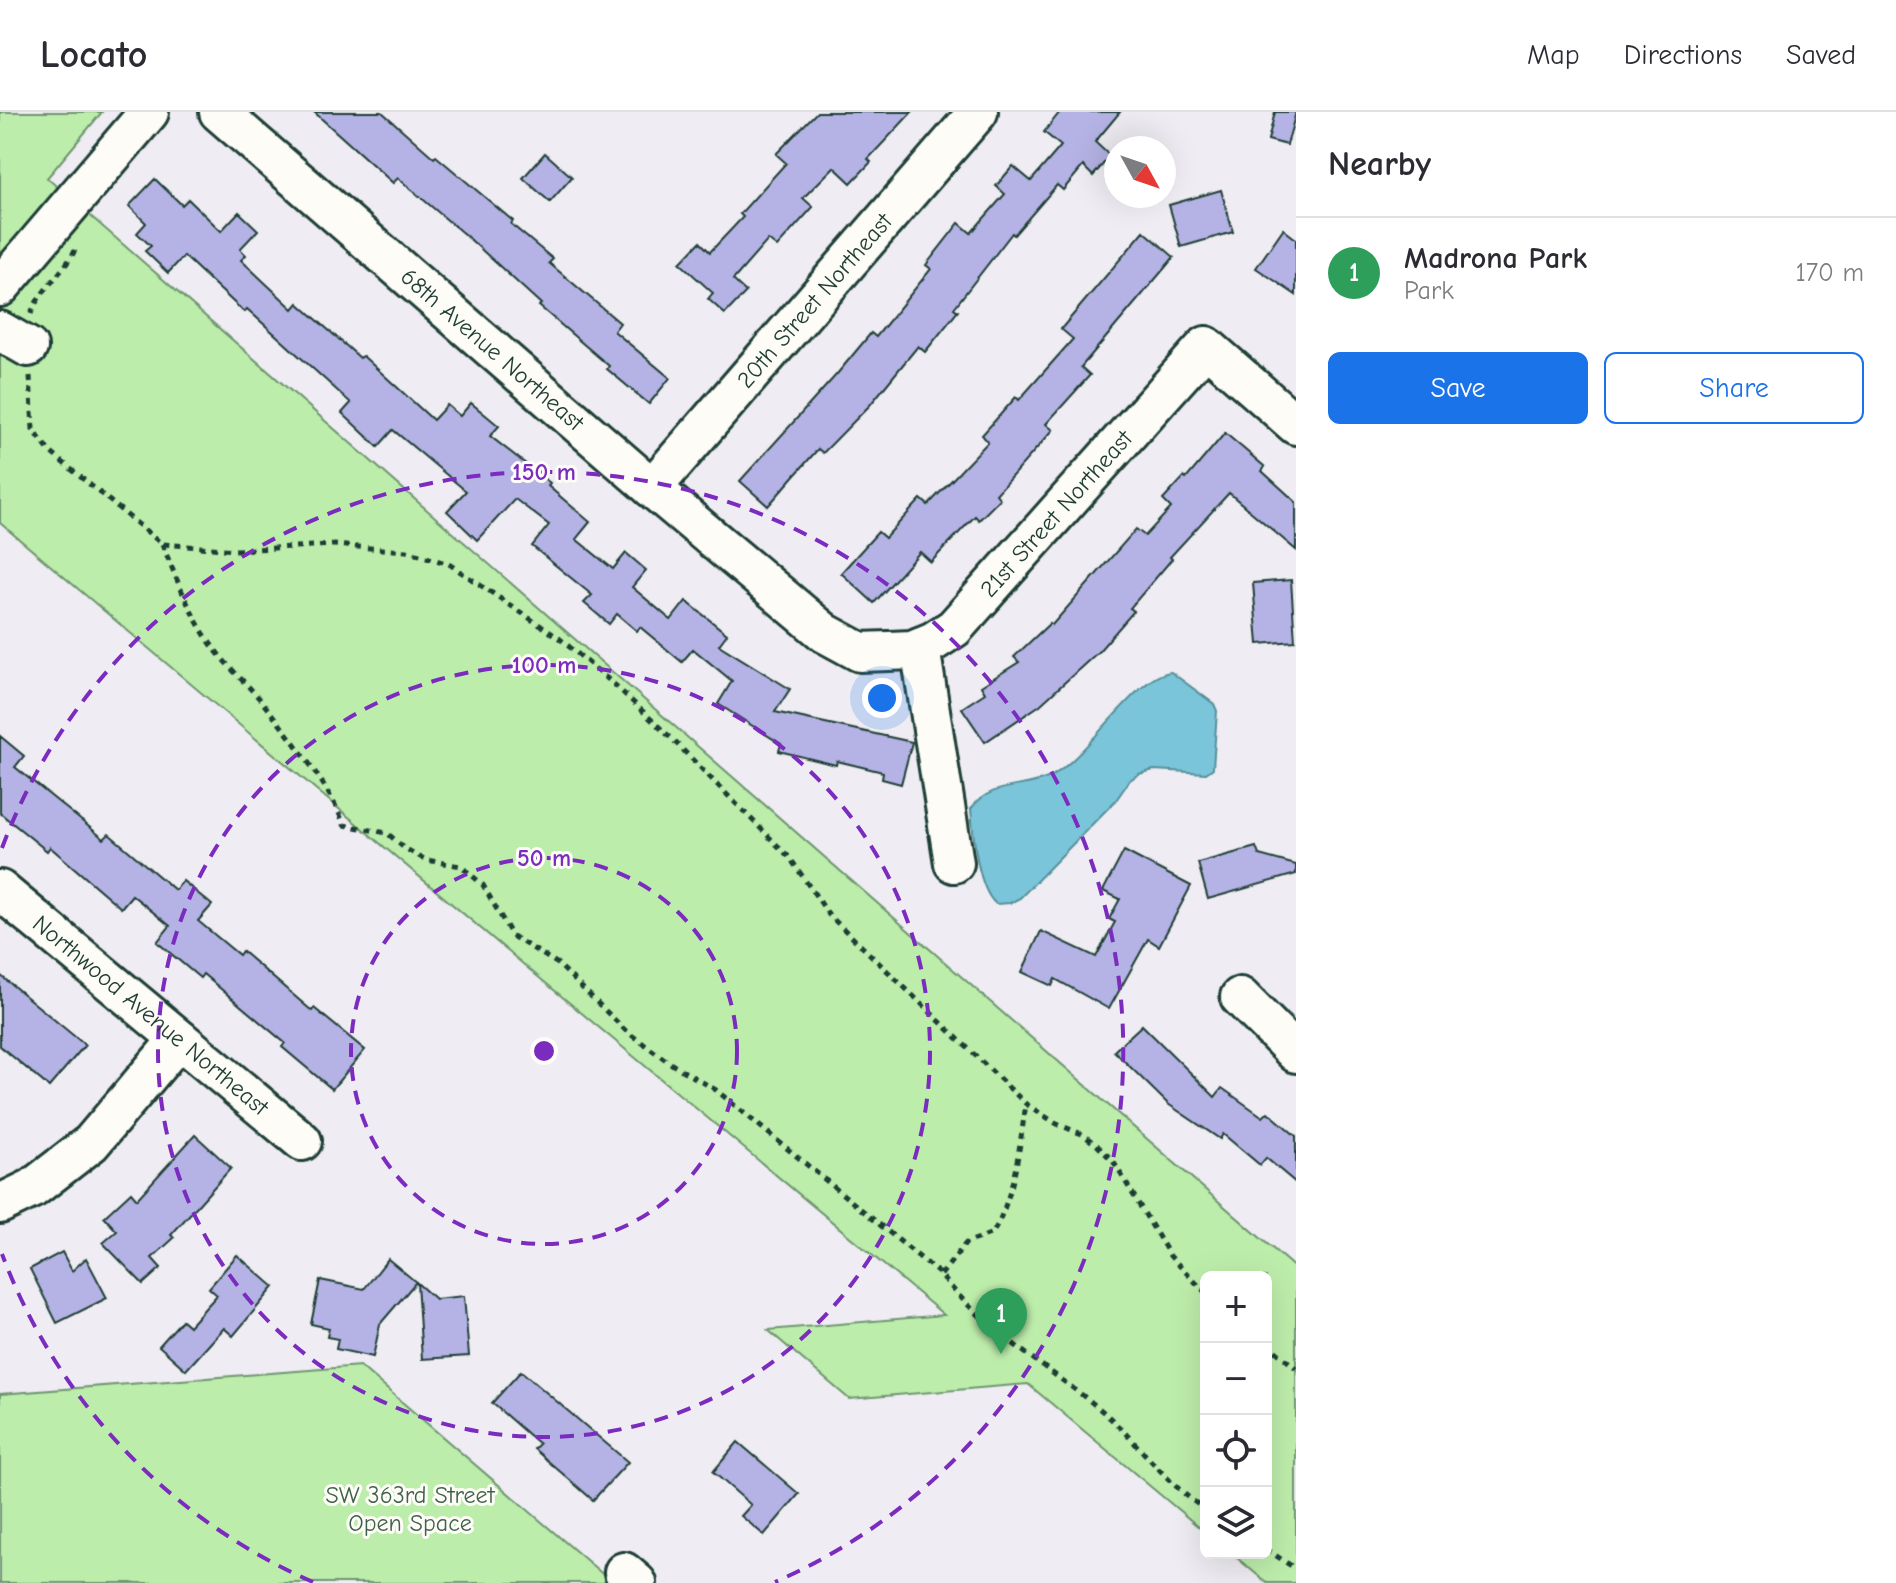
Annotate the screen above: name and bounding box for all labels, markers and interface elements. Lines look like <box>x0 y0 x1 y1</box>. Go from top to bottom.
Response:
text: Locato <box>40 33 148 77</box>
text: Map <box>1527 39 1580 71</box>
text: Directions <box>1624 39 1742 71</box>
text: Saved <box>1786 39 1856 71</box>
north arrow <box>1104 136 1176 208</box>
text: Nearby <box>1328 144 1431 184</box>
street label: 20th Street Northeast <box>731 207 899 394</box>
text: Madrona Park <box>1404 241 1587 276</box>
text: 1 <box>1349 258 1359 288</box>
text: 170 m <box>1795 258 1864 288</box>
street label: 68th Avenue Northeast <box>395 262 590 437</box>
text: Park <box>1404 276 1454 306</box>
button: Save <box>1328 352 1588 424</box>
button: Share <box>1604 352 1864 424</box>
street label: 21st Street Northeast <box>974 424 1139 603</box>
text: 150 m <box>512 458 576 486</box>
text: 100 m <box>512 651 576 679</box>
your location <box>862 678 902 718</box>
text: 50 m <box>517 844 571 872</box>
street label: Northwood Avenue Northeast <box>27 909 275 1122</box>
centre of rings <box>530 1037 558 1065</box>
map controls <box>1200 1271 1272 1559</box>
button: + <box>1200 1271 1272 1343</box>
pin: 1 <box>975 1288 1027 1354</box>
button: − <box>1200 1343 1272 1415</box>
button: locate <box>1200 1415 1272 1487</box>
park label: SW 363rd Street Open Space <box>325 1481 496 1537</box>
button: layers <box>1200 1487 1272 1559</box>

